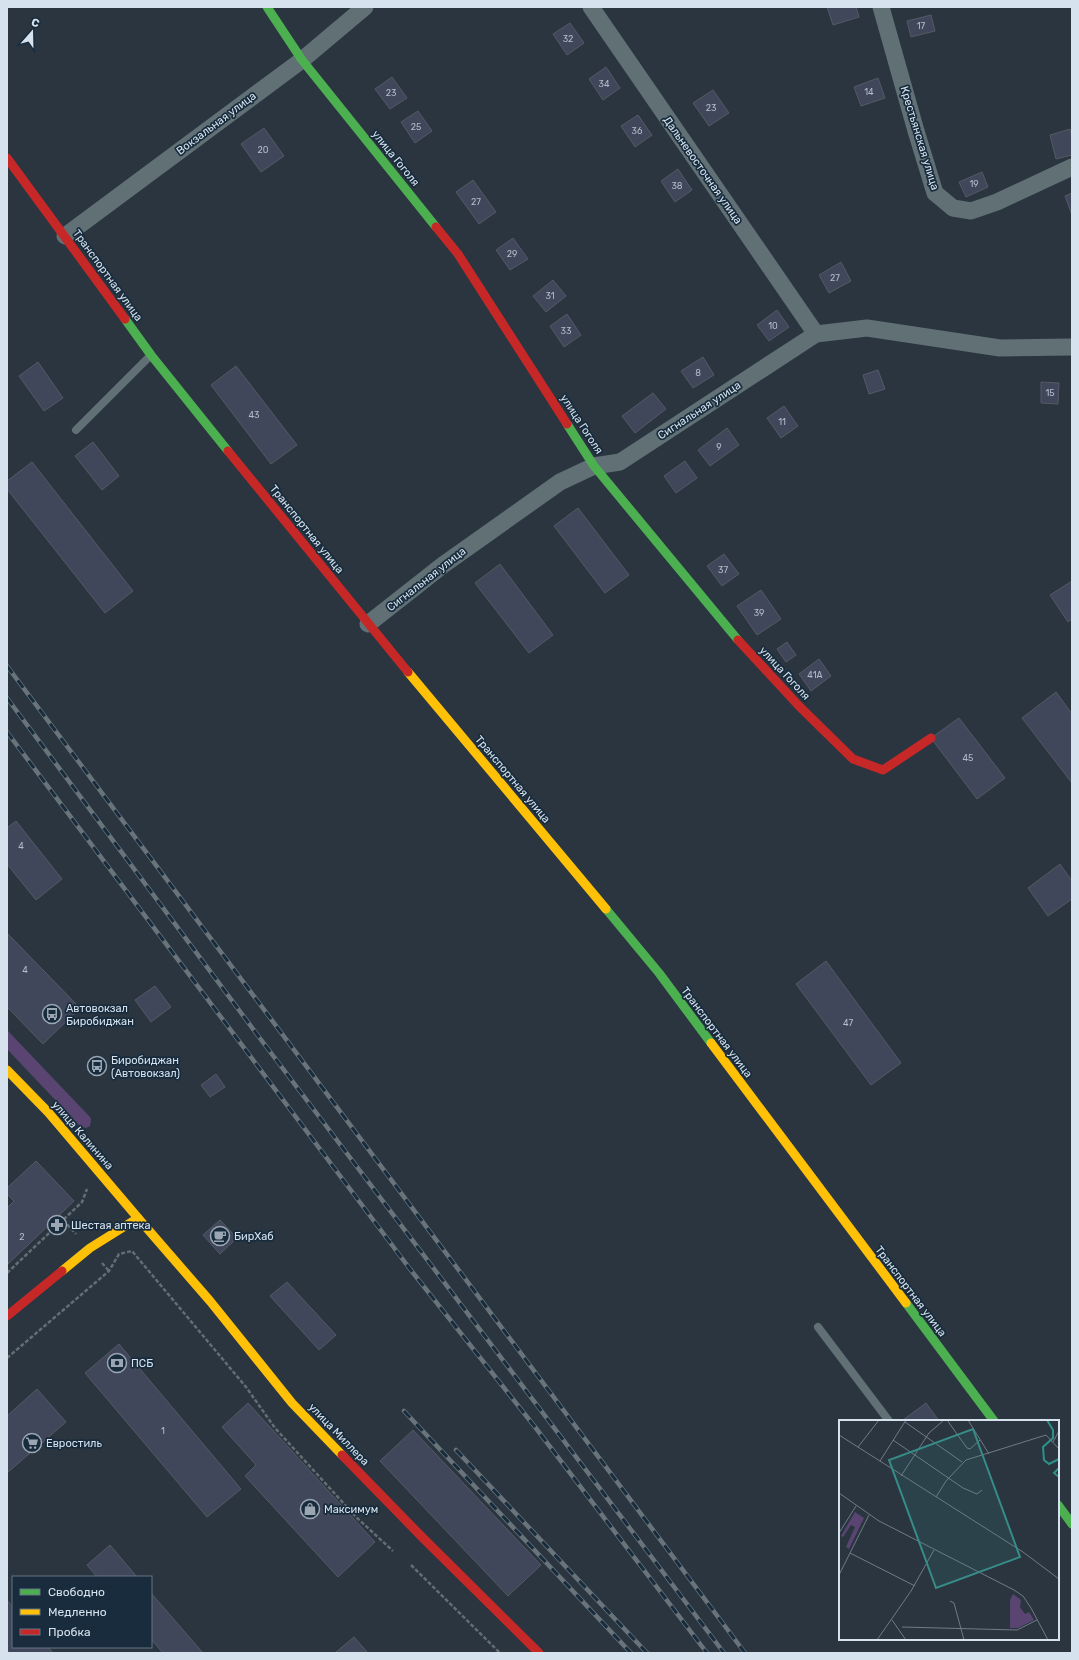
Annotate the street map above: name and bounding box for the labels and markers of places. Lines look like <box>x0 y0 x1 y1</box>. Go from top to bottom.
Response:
place label: Автовокзал Биробиджан <box>66 1002 134 1028</box>
bus stop icon: Автовокзал Биробиджан <box>41 1003 63 1025</box>
place label: Биробиджан (Автовокзал) <box>111 1054 180 1080</box>
bus stop icon: Биробиджан (Автовокзал) <box>86 1055 108 1077</box>
pharmacy icon: Шестая аптека <box>46 1214 68 1236</box>
place label: Шестая аптека <box>71 1219 151 1232</box>
cafe icon: БирХаб <box>209 1225 231 1247</box>
place label: БирХаб <box>234 1230 274 1243</box>
bank icon: ПСБ <box>106 1352 128 1374</box>
place label: ПСБ <box>131 1357 153 1370</box>
supermarket icon: Евростиль <box>21 1432 43 1454</box>
place label: Евростиль <box>46 1437 102 1450</box>
shop icon: Максимум <box>299 1498 321 1520</box>
place label: Максимум <box>324 1503 378 1516</box>

